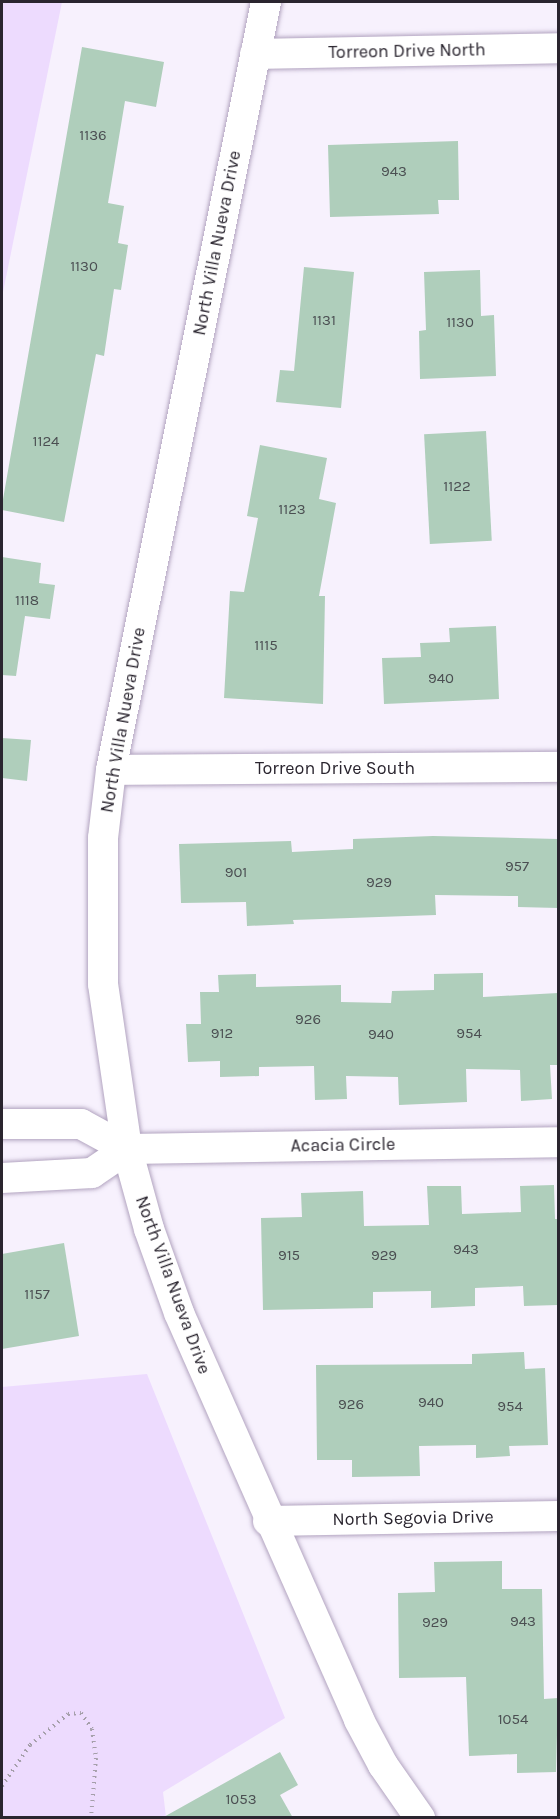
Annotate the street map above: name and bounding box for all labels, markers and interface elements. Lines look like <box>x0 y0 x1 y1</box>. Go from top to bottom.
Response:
street label: Torreon Drive North <box>328 39 486 63</box>
house number: 1136 <box>79 127 107 145</box>
street label: North Villa Nueva Drive <box>188 149 246 337</box>
house number: 943 <box>381 163 407 181</box>
house number: 1130 <box>70 258 98 276</box>
house number: 1131 <box>312 312 336 330</box>
house number: 1130 <box>446 314 474 332</box>
house number: 1124 <box>33 433 59 451</box>
house number: 1122 <box>443 478 471 496</box>
house number: 1123 <box>278 501 306 519</box>
house number: 1118 <box>15 592 39 610</box>
street label: North Villa Nueva Drive <box>96 626 150 814</box>
house number: 1115 <box>254 637 278 655</box>
house number: 940 <box>428 670 454 688</box>
street label: Torreon Drive South <box>255 757 415 779</box>
house number: 957 <box>505 858 529 876</box>
house number: 901 <box>225 864 247 882</box>
house number: 929 <box>366 874 392 892</box>
house number: 926 <box>295 1011 321 1029</box>
house number: 912 <box>211 1025 233 1043</box>
house number: 954 <box>456 1025 482 1043</box>
house number: 940 <box>368 1026 394 1044</box>
street label: Acacia Circle <box>290 1133 396 1157</box>
street label: North Villa Nueva Drive <box>131 1193 215 1377</box>
house number: 943 <box>453 1241 479 1259</box>
house number: 915 <box>278 1247 300 1265</box>
house number: 929 <box>371 1247 397 1265</box>
house number: 1157 <box>24 1286 50 1304</box>
house number: 940 <box>418 1394 444 1412</box>
house number: 926 <box>338 1396 364 1414</box>
house number: 954 <box>497 1398 523 1416</box>
street label: North Segovia Drive <box>332 1506 494 1530</box>
house number: 943 <box>510 1613 536 1631</box>
house number: 929 <box>422 1614 448 1632</box>
house number: 1054 <box>498 1711 528 1729</box>
house number: 1053 <box>225 1791 257 1809</box>

